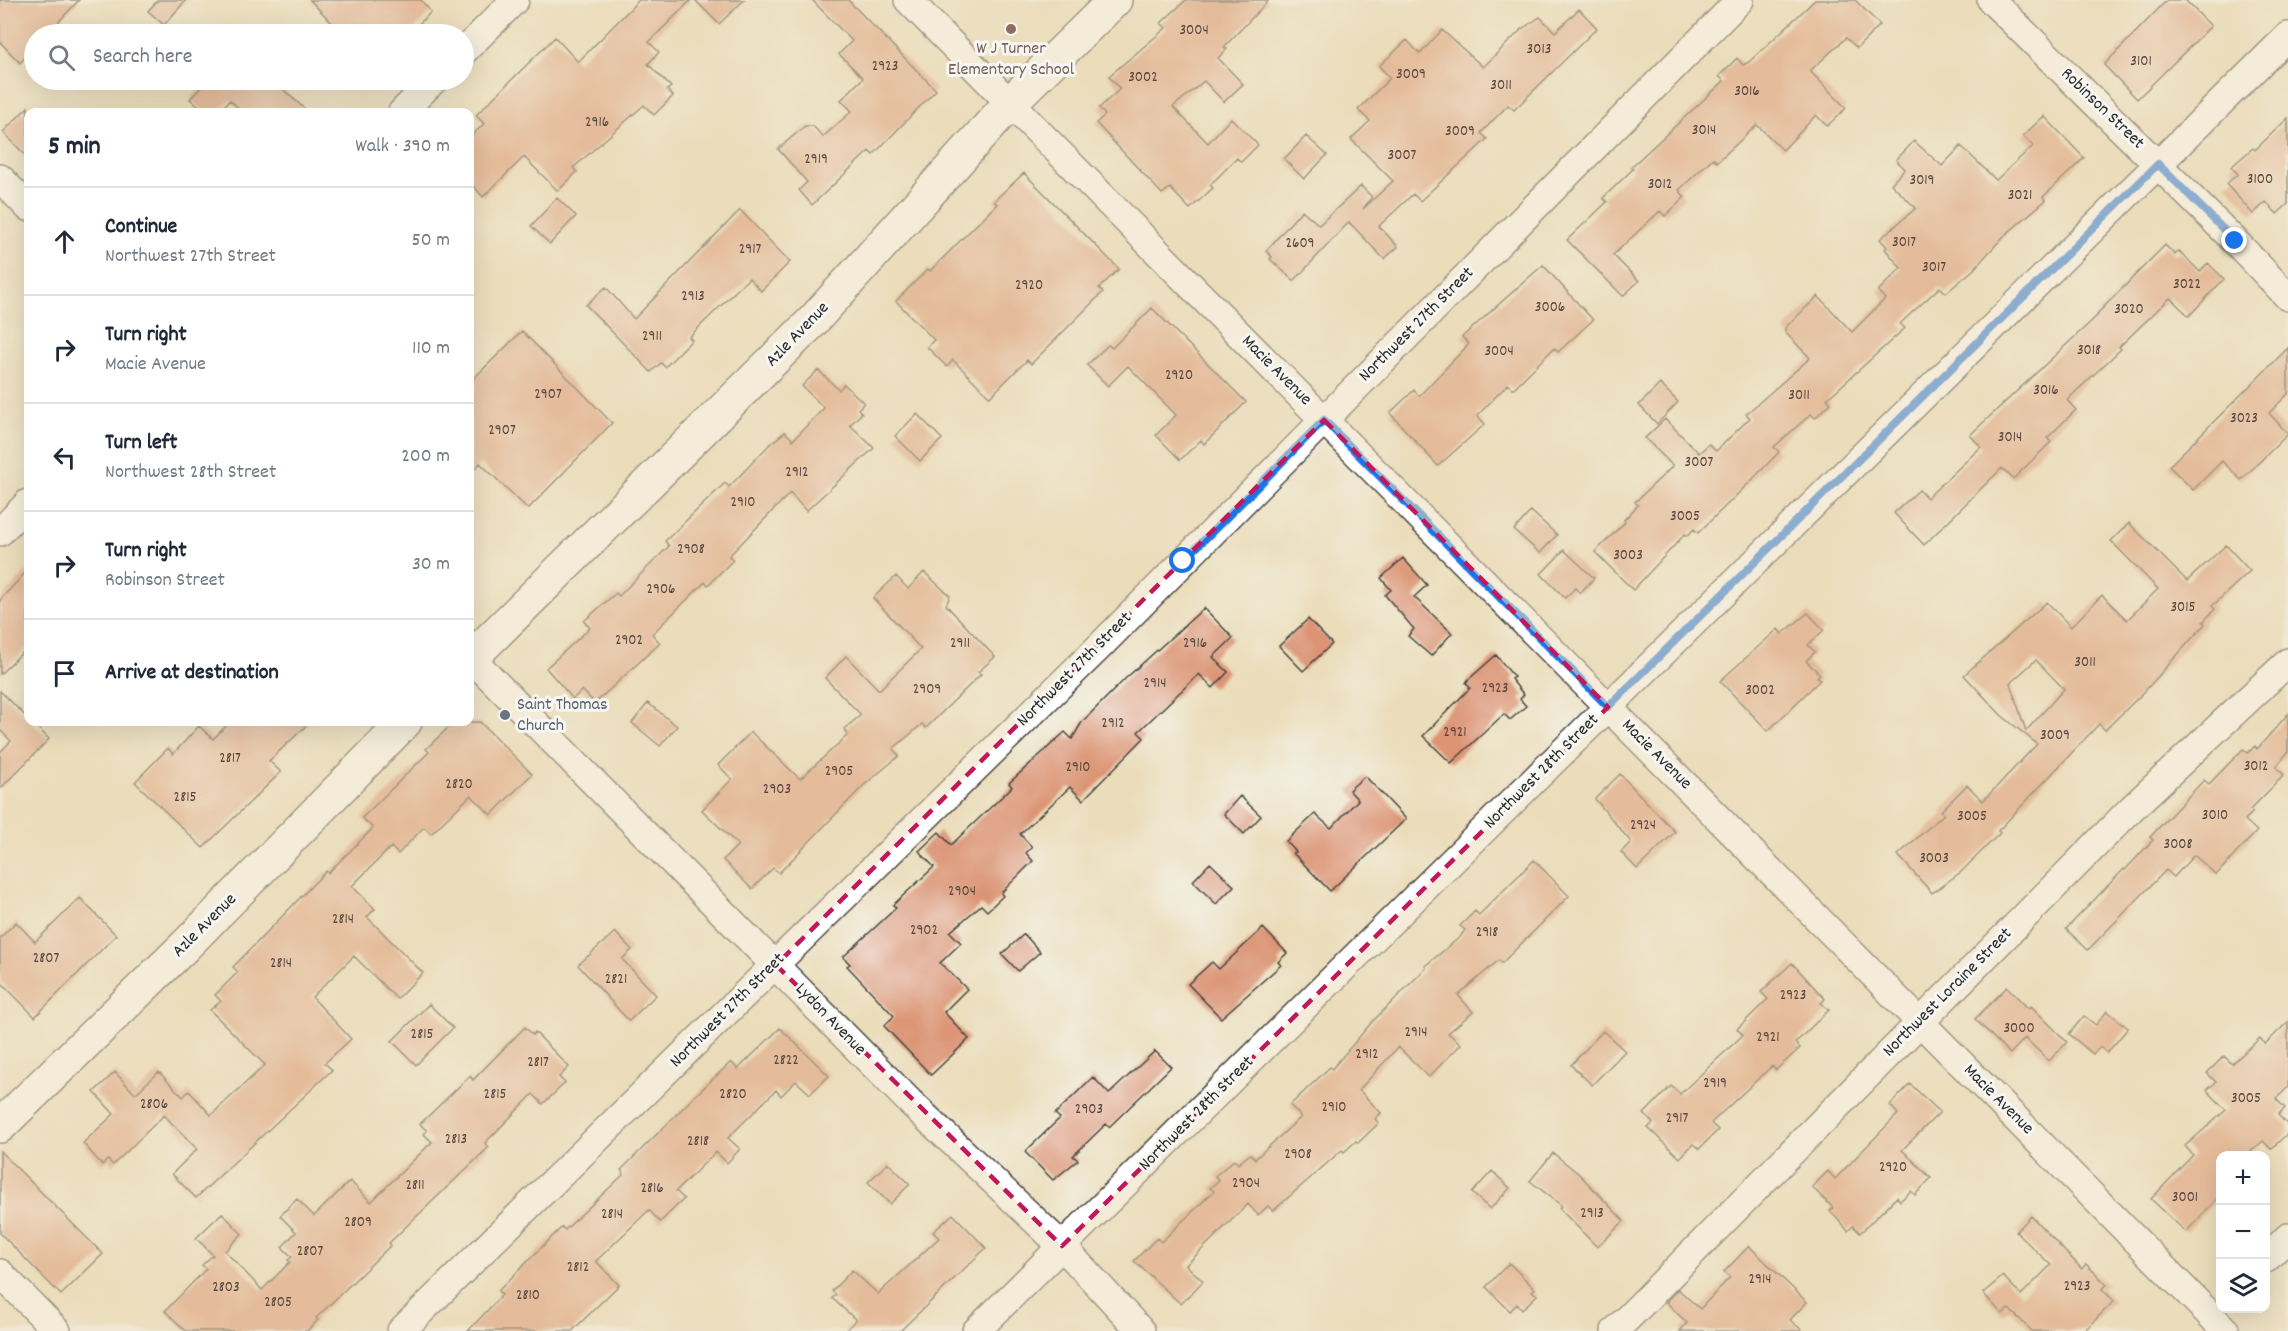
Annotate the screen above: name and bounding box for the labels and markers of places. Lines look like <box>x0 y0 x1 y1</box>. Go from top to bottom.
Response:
marker: W J Turner Elementary School <box>1004 22 1018 36</box>
place label: W J Turner Elementary School <box>948 37 1075 83</box>
place label: Saint Thomas Church <box>517 693 608 739</box>
marker: Saint Thomas Church <box>498 708 512 722</box>

